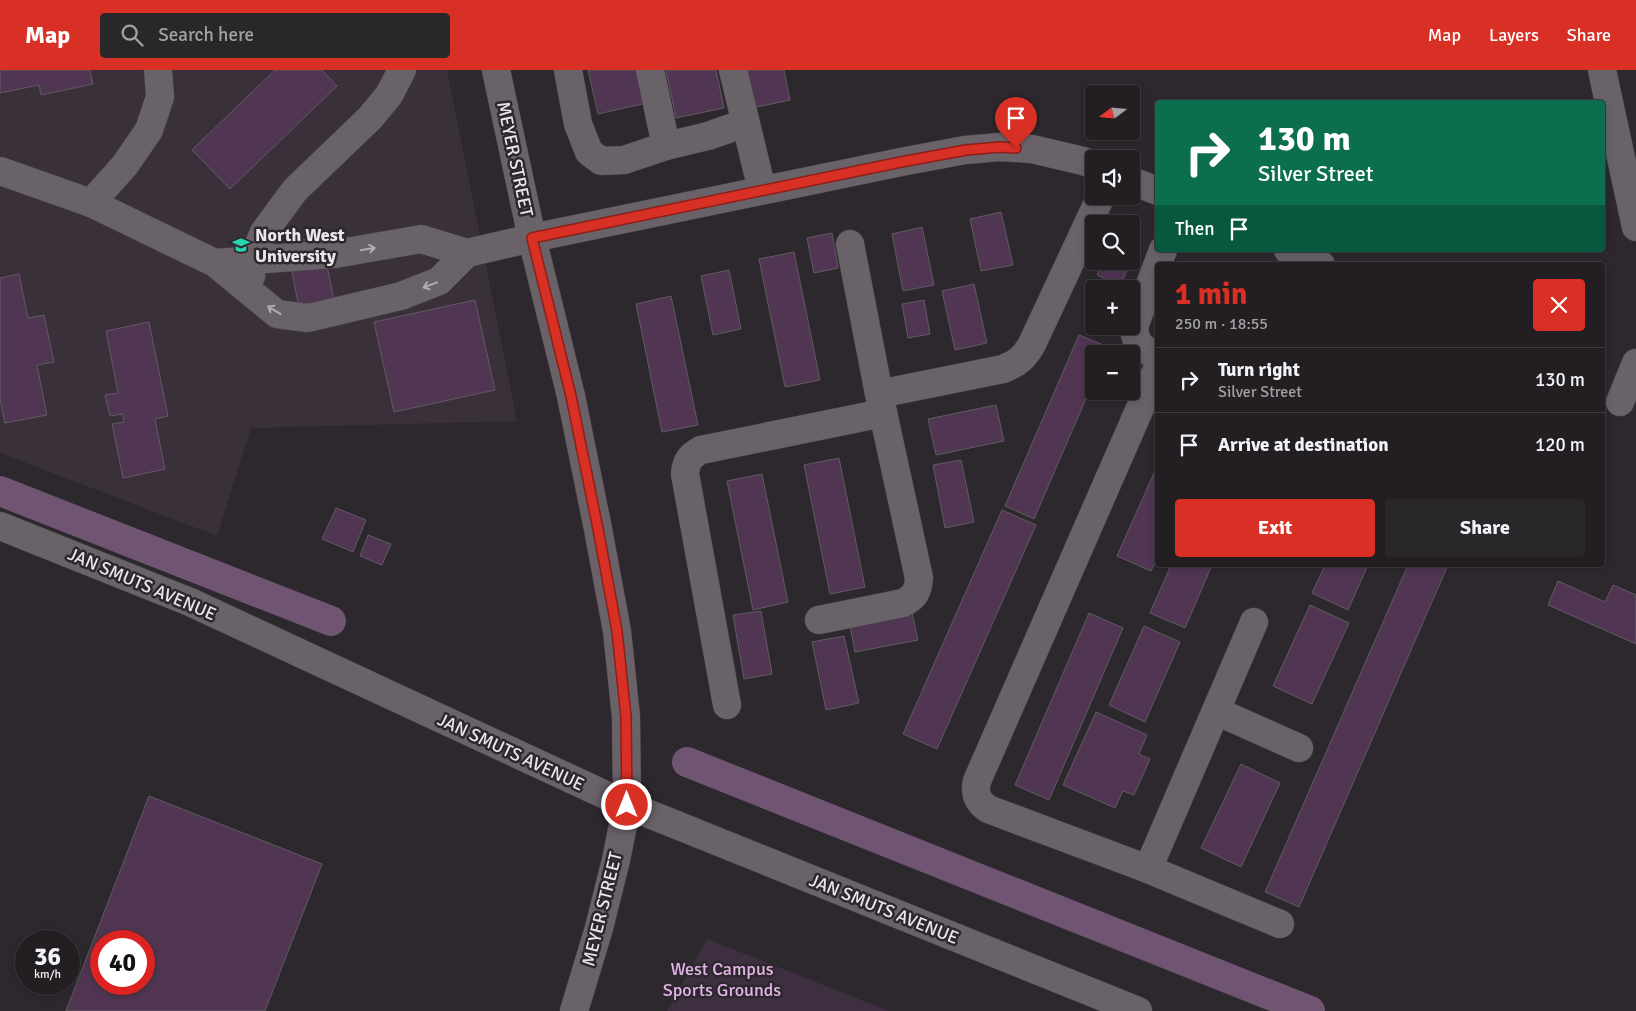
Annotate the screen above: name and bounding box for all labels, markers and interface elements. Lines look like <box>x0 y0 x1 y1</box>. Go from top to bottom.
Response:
search box <box>100 13 450 58</box>
text: Map <box>25 20 70 50</box>
icon: search <box>118 21 146 49</box>
text: Search here <box>158 23 254 47</box>
text: Map <box>1428 24 1461 46</box>
text: Layers <box>1489 24 1539 46</box>
text: Share <box>1567 24 1611 46</box>
north arrow <box>1085 85 1140 140</box>
map controls <box>1085 85 1140 400</box>
pin <box>995 97 1037 148</box>
street label: MEYER STREET <box>492 99 538 219</box>
icon: arrive <box>1002 104 1030 132</box>
text: 130 m <box>1258 117 1351 160</box>
icon: right <box>1175 120 1240 185</box>
button: sound <box>1085 150 1140 205</box>
text: Silver Street <box>1258 160 1373 187</box>
button: search <box>1085 215 1140 270</box>
icon: arrive <box>1225 215 1253 243</box>
text: Then <box>1175 217 1215 241</box>
place label: North West University <box>255 224 345 267</box>
school or university icon: North West University <box>231 235 251 255</box>
one-way arrow <box>359 243 375 253</box>
text: 1 min <box>1175 276 1247 313</box>
button: close <box>1533 279 1585 331</box>
button: + <box>1085 280 1140 335</box>
one-way arrow <box>423 281 438 290</box>
one-way arrow <box>267 304 281 315</box>
text: 250 m · 18:55 <box>1175 314 1268 334</box>
button: − <box>1085 345 1140 400</box>
text: Turn right <box>1218 358 1300 382</box>
icon: right <box>1175 366 1203 394</box>
text: 130 m <box>1535 368 1585 392</box>
text: Silver Street <box>1218 382 1302 402</box>
icon: arrive <box>1175 431 1203 459</box>
text: Arrive at destination <box>1218 433 1389 457</box>
text: 120 m <box>1535 433 1585 457</box>
button: Exit <box>1175 499 1375 557</box>
button: Share <box>1385 499 1585 557</box>
street label: JAN SMUTS AVENUE <box>64 543 220 625</box>
street label: JAN SMUTS AVENUE <box>434 708 588 796</box>
position arrow <box>600 778 652 830</box>
street label: MEYER STREET <box>577 849 627 968</box>
street label: JAN SMUTS AVENUE <box>806 869 962 949</box>
speed limit sign: 40 <box>90 930 155 995</box>
text: 36 <box>34 941 61 972</box>
park label: West Campus Sports Grounds <box>663 958 781 1001</box>
text: km/h <box>34 967 61 982</box>

